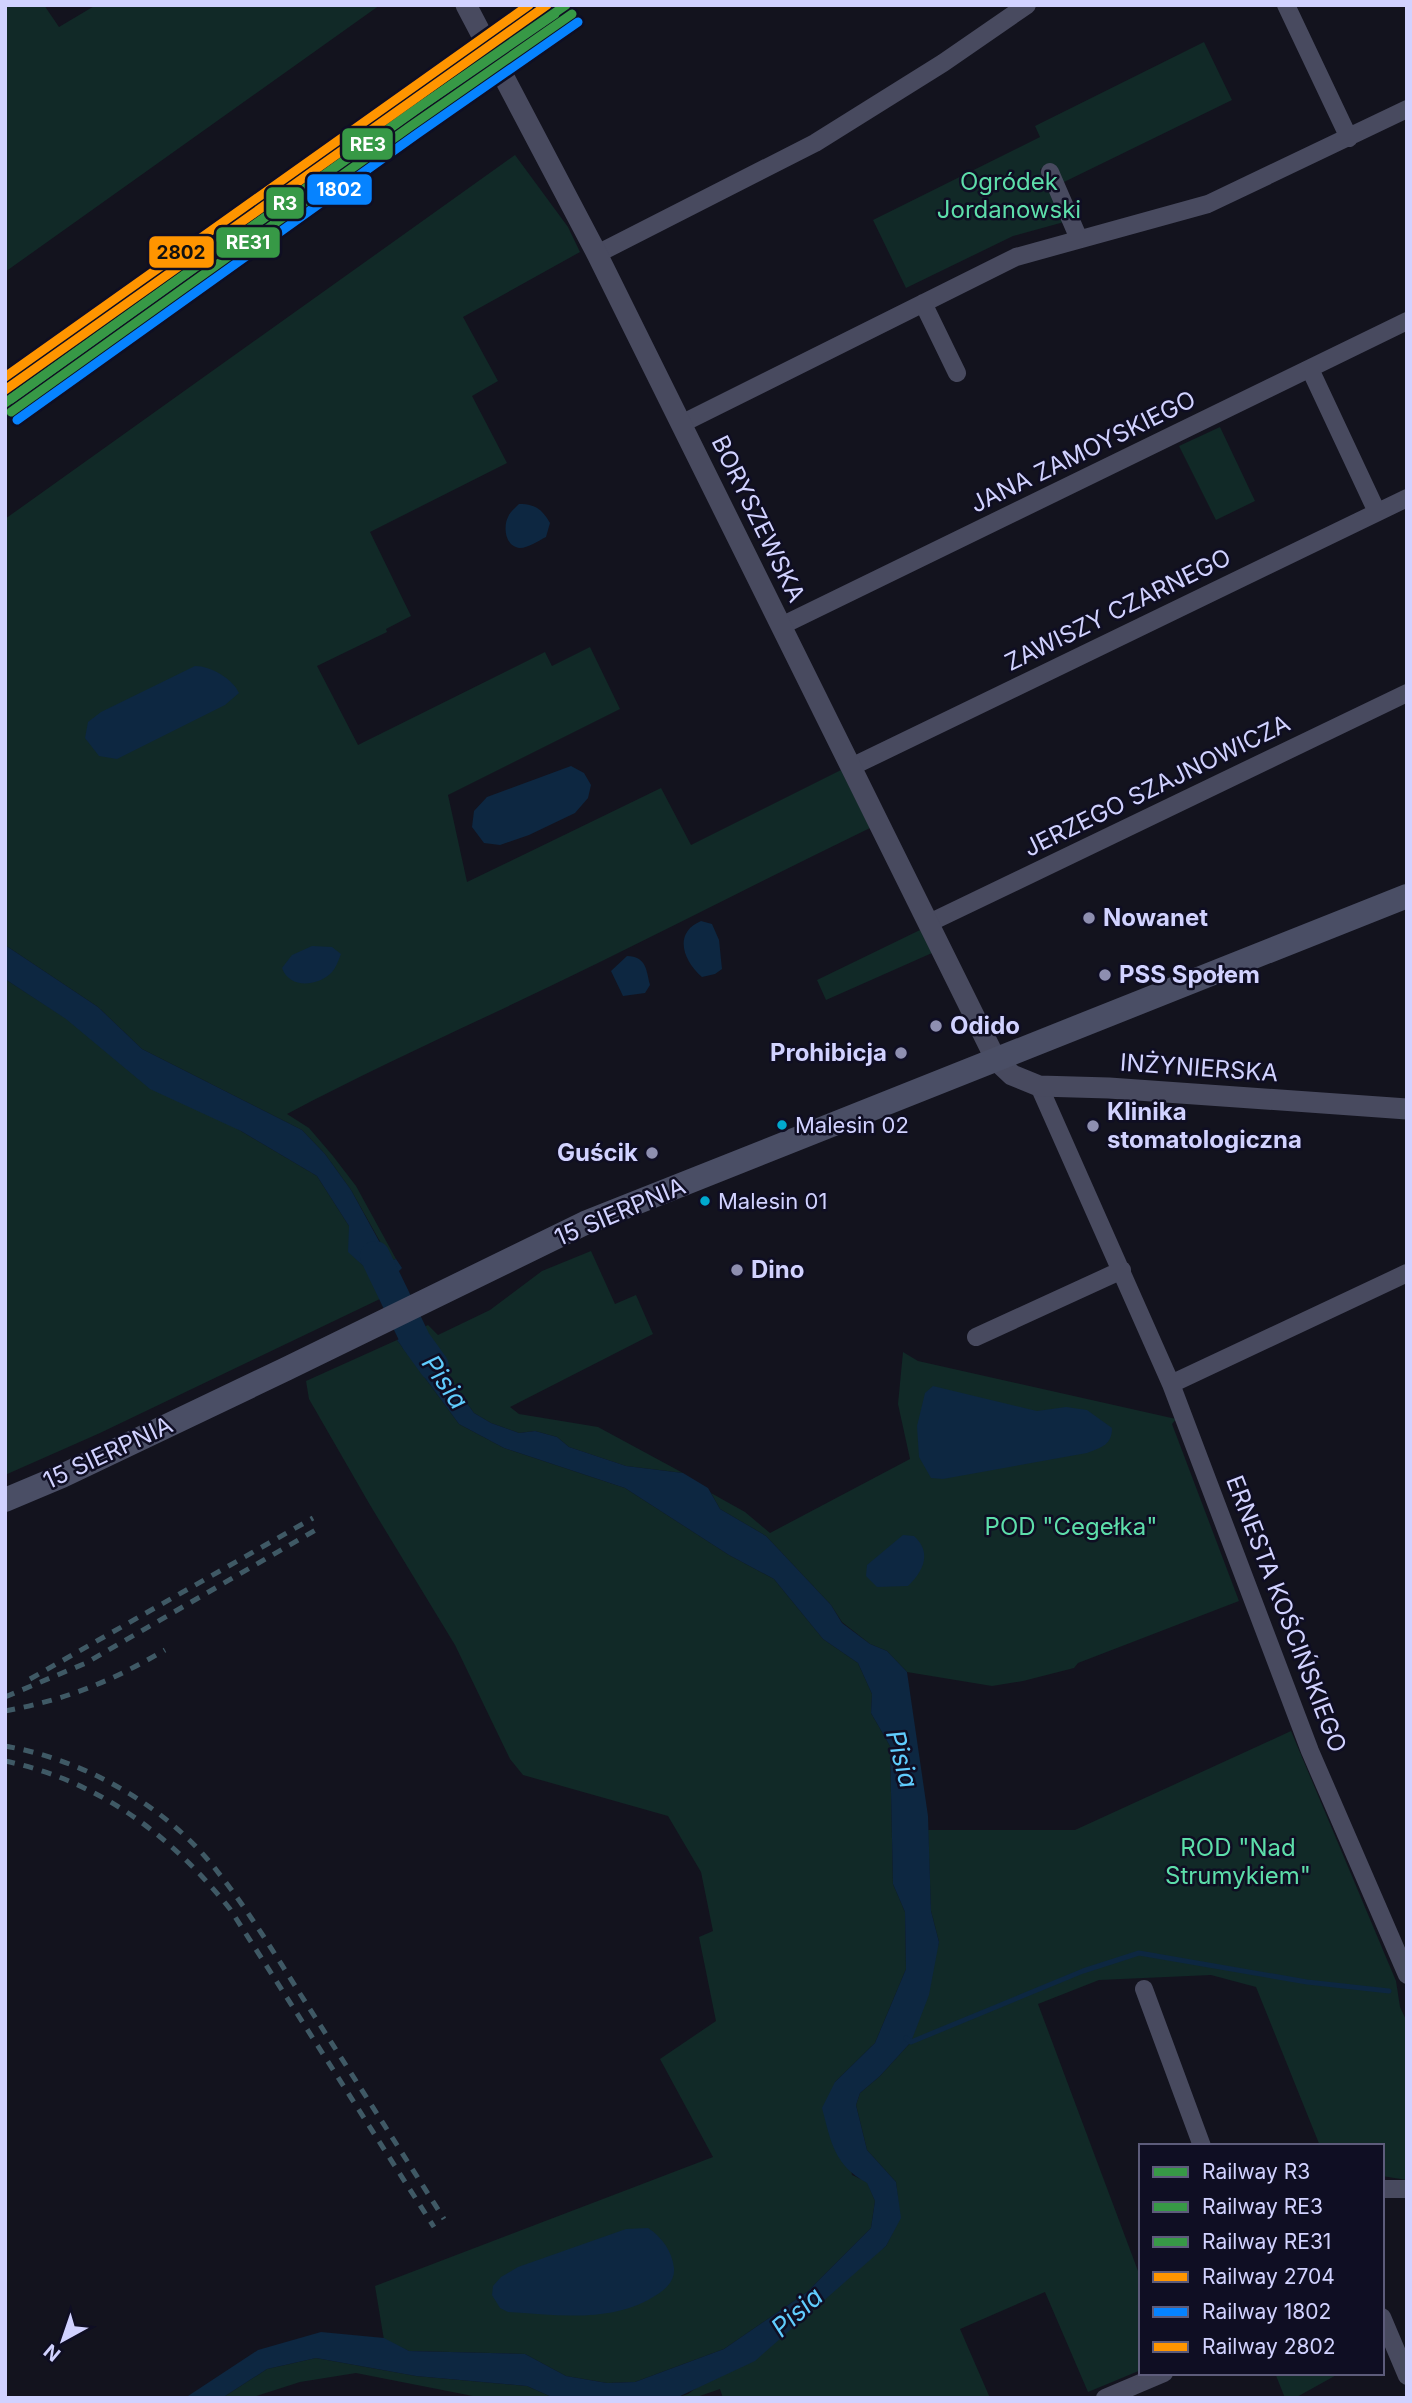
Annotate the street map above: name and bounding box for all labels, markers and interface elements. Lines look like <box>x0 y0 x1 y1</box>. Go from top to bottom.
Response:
line badge: RE3 <box>341 127 394 161</box>
text: RE3 <box>350 133 386 156</box>
park label: Ogródek Jordanowski <box>937 167 1081 224</box>
line badge: 1802 <box>306 173 373 206</box>
text: 1802 <box>316 178 362 201</box>
line badge: R3 <box>265 186 305 220</box>
text: R3 <box>273 192 297 215</box>
line badge: RE31 <box>215 226 281 259</box>
text: RE31 <box>226 231 270 254</box>
line badge: 2802 <box>148 235 215 269</box>
text: 2802 <box>156 241 206 264</box>
street label: JANA ZAMOYSKIEGO <box>965 384 1200 519</box>
street label: BORYSZEWSKA <box>706 431 811 607</box>
street label: ZAWISZY CZARNEGO <box>1000 542 1235 677</box>
street label: JERZEGO SZAJNOWICZA <box>1019 708 1295 863</box>
place label: Nowanet <box>1103 903 1208 932</box>
marker: Nowanet <box>1081 910 1097 926</box>
place label: PSS Społem <box>1119 960 1260 989</box>
marker: PSS Społem <box>1097 967 1113 983</box>
place label: Odido <box>950 1011 1020 1040</box>
marker: Odido <box>928 1018 944 1034</box>
place label: Prohibicja <box>770 1038 887 1067</box>
marker: Prohibicja <box>893 1045 909 1061</box>
street label: INŻYNIERSKA <box>1119 1048 1279 1087</box>
place label: Klinika stomatologiczna <box>1107 1097 1302 1154</box>
place label: Malesin 02 <box>795 1112 909 1138</box>
marker: Malesin 02 <box>775 1118 789 1132</box>
marker: Klinika stomatologiczna <box>1085 1118 1101 1134</box>
place label: Guścik <box>557 1138 638 1167</box>
marker: Guścik <box>644 1145 660 1161</box>
street label: 15 SIERPNIA <box>550 1171 690 1252</box>
place label: Malesin 01 <box>718 1188 827 1214</box>
marker: Malesin 01 <box>698 1194 712 1208</box>
place label: Dino <box>751 1255 805 1284</box>
marker: Dino <box>729 1262 745 1278</box>
water label: Pisia <box>416 1349 475 1415</box>
street label: 15 SIERPNIA <box>39 1410 177 1495</box>
street label: ERNESTA KOŚCIŃSKIEGO <box>1220 1471 1354 1756</box>
park label: POD "Cegełka" <box>985 1512 1157 1541</box>
water label: Pisia <box>880 1726 925 1791</box>
park label: ROD "Nad Strumykiem" <box>1165 1833 1311 1890</box>
legend <box>1139 2144 1384 2375</box>
text: Railway R3 <box>1202 2159 1310 2184</box>
text: Railway RE3 <box>1202 2194 1323 2219</box>
text: Railway RE31 <box>1202 2229 1331 2254</box>
text: Railway 2704 <box>1202 2264 1335 2289</box>
water label: Pisia <box>764 2280 829 2343</box>
text: Railway 1802 <box>1202 2299 1331 2324</box>
north arrow <box>28 2305 98 2375</box>
text: Railway 2802 <box>1202 2334 1336 2359</box>
text: N <box>39 2339 65 2366</box>

